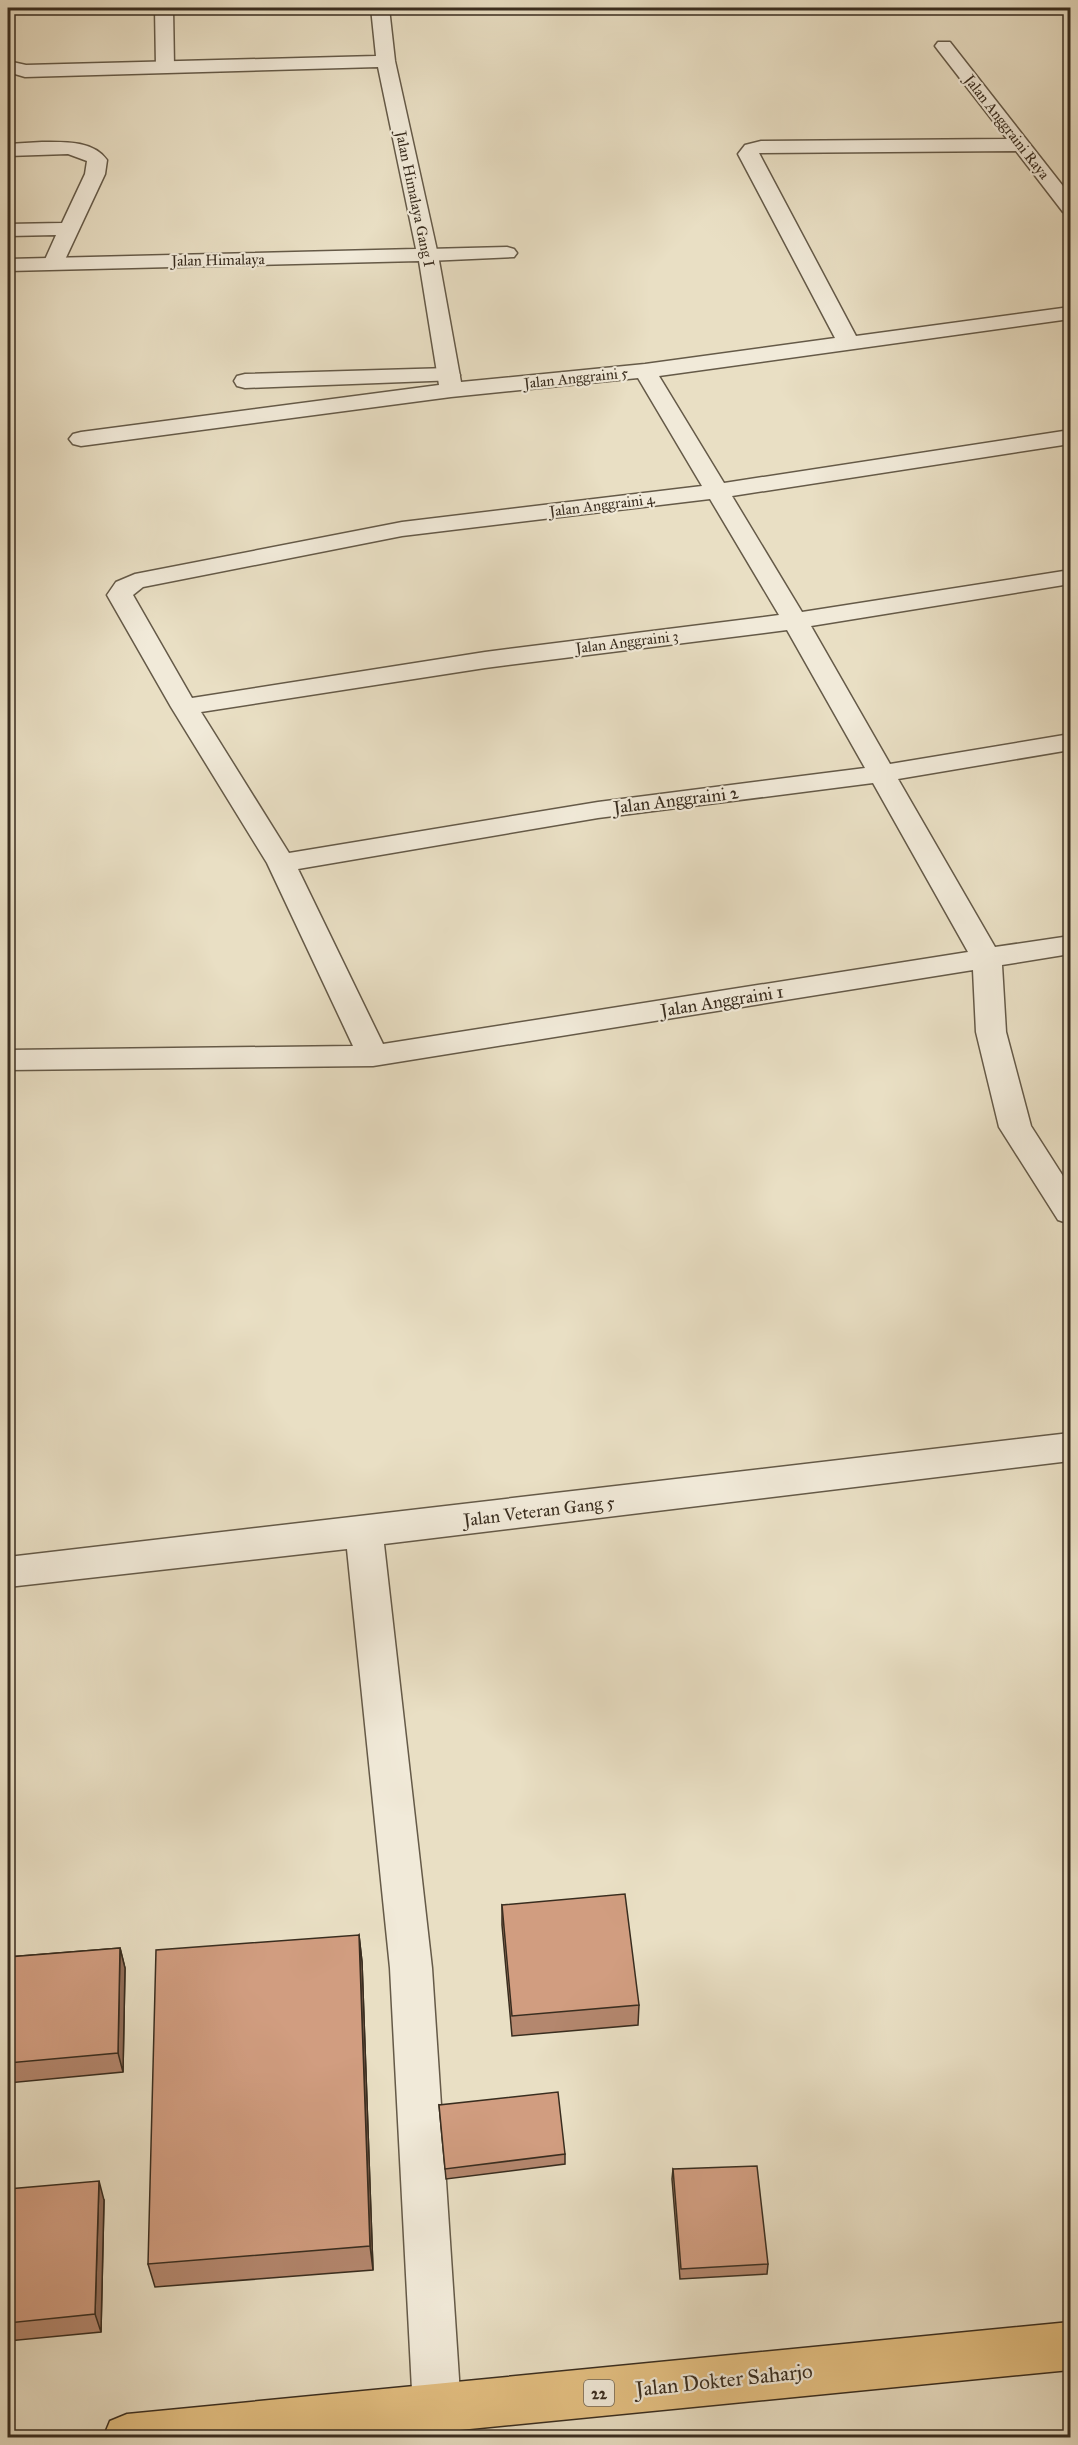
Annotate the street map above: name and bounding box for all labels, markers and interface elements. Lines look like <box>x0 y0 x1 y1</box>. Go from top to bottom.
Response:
street label: Jalan Anggraini Raya <box>959 70 1054 184</box>
street label: Jalan Himalaya Gang I <box>390 127 438 269</box>
street label: Jalan Himalaya <box>169 250 265 271</box>
street label: Jalan Anggraini 5 <box>521 364 629 394</box>
street label: Jalan Anggraini 4 <box>546 490 656 522</box>
street label: Jalan Anggraini 3 <box>573 627 680 658</box>
street label: Jalan Anggraini 2 <box>610 781 740 820</box>
street label: Jalan Anggraini 1 <box>657 980 785 1023</box>
street label: Jalan Veteran Gang 5 <box>460 1491 617 1532</box>
street label: Jalan Dokter Saharjo <box>632 2358 814 2402</box>
road number: 22 <box>584 2380 614 2406</box>

